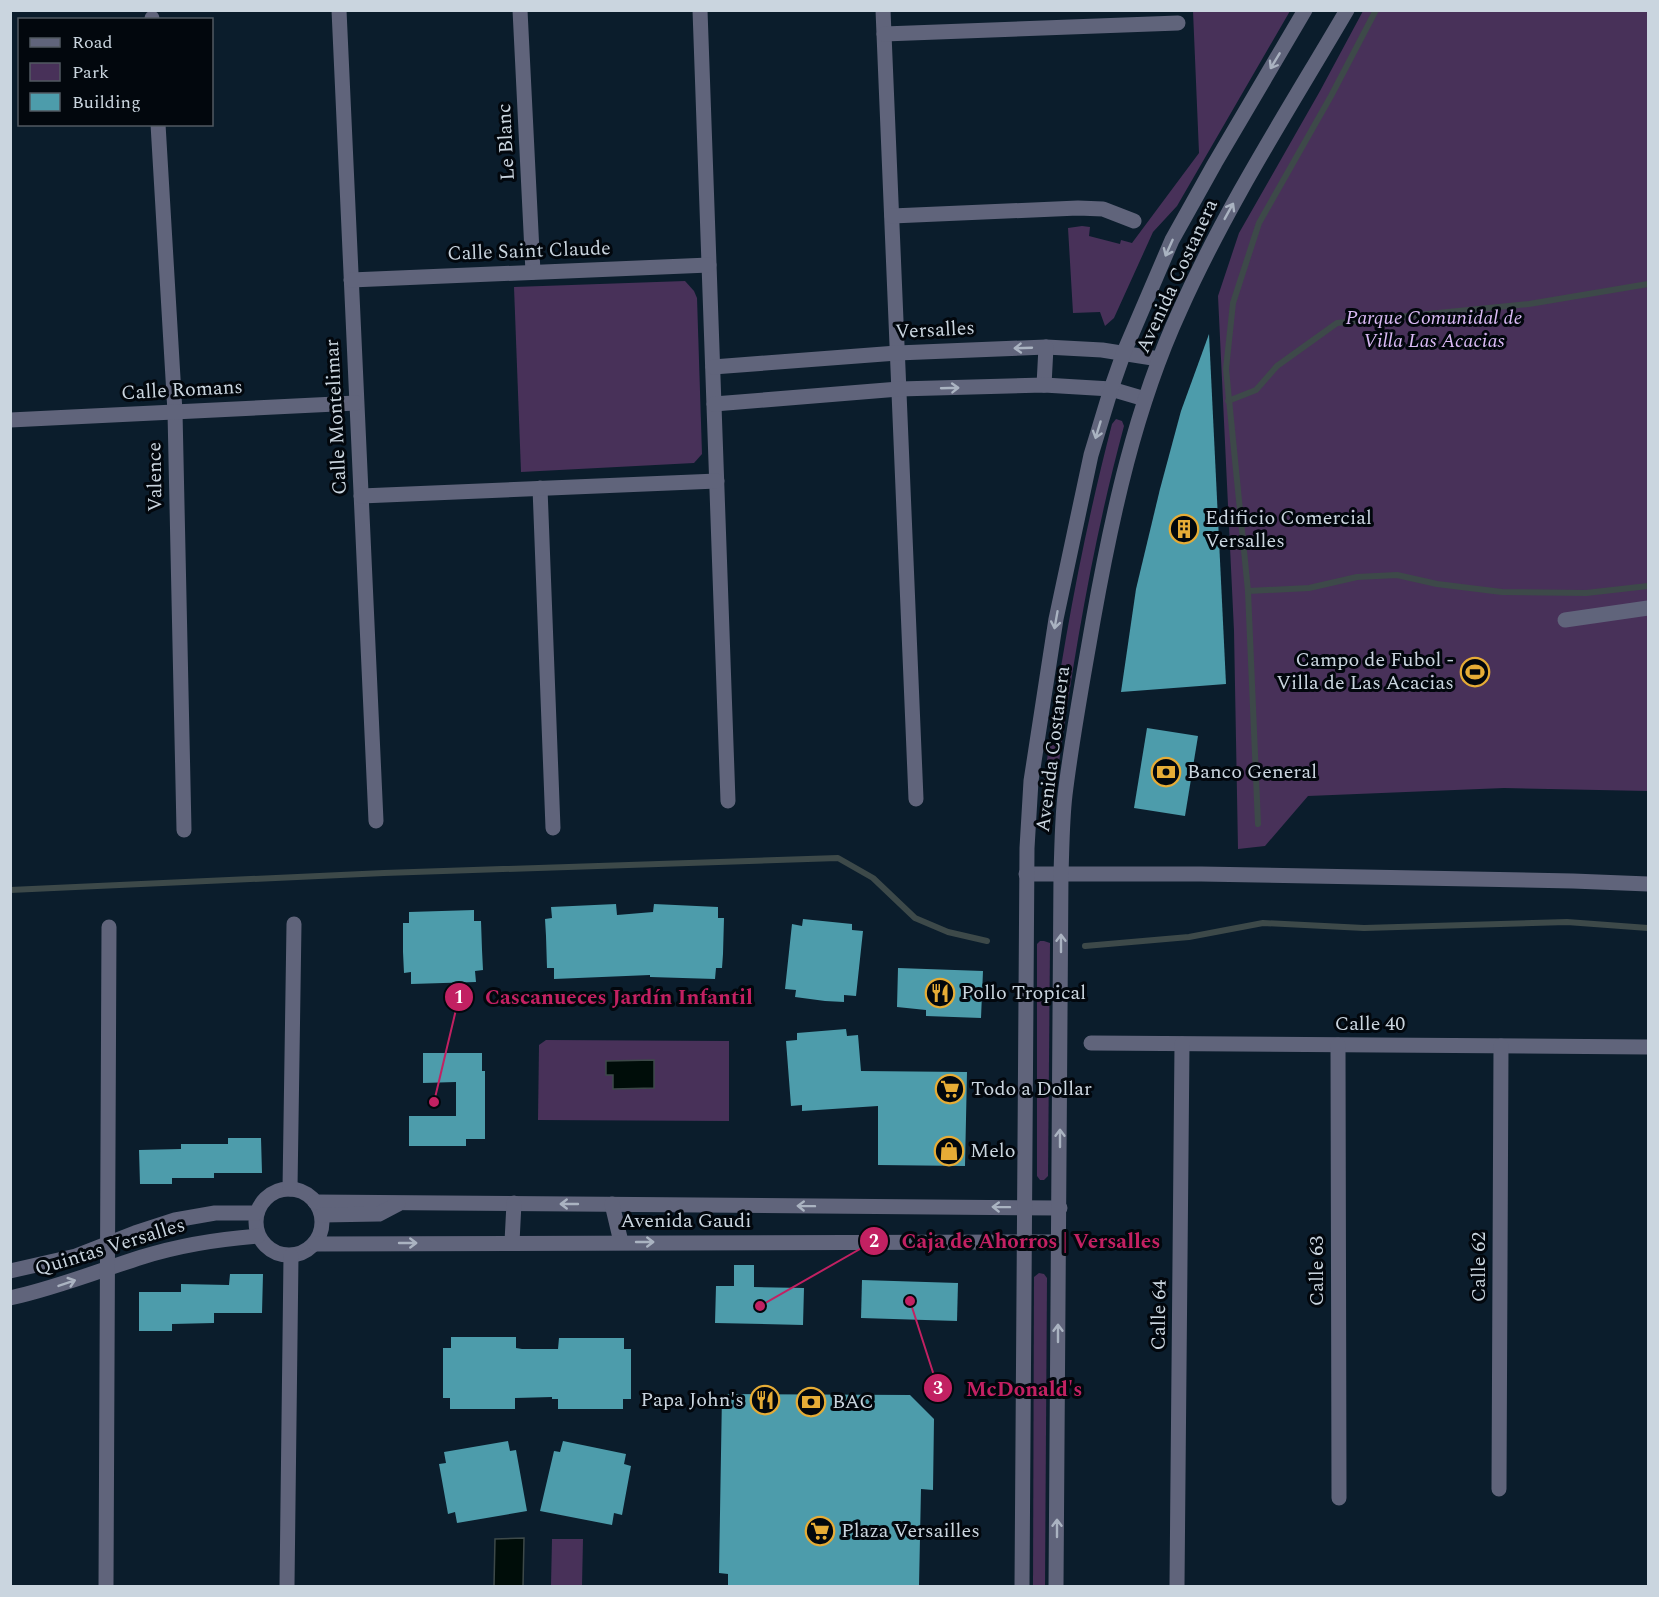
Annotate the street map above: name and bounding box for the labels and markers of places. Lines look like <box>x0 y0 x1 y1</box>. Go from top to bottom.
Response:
place label: Edificio Comercial Versalles <box>1205 503 1372 556</box>
building icon: Edificio Comercial Versalles <box>1168 513 1200 545</box>
place label: Campo de Fubol - Villa de Las Acacias <box>1276 645 1454 698</box>
sports icon: Campo de Fubol - Villa de Las Acacias <box>1459 656 1491 688</box>
bank icon: Banco General <box>1150 756 1182 788</box>
place label: Banco General <box>1187 757 1317 787</box>
restaurant icon: Pollo Tropical <box>924 977 956 1009</box>
callout: Cascanueces Jardín Infantil <box>444 978 765 1017</box>
place label: Pollo Tropical <box>961 978 1086 1008</box>
supermarket icon: Todo a Dollar <box>934 1073 966 1105</box>
place label: Todo a Dollar <box>971 1074 1092 1104</box>
shop icon: Melo <box>933 1135 965 1167</box>
place label: Melo <box>970 1136 1016 1166</box>
callout: Caja de Ahorros | Versalles <box>859 1221 1172 1260</box>
callout: McDonald's <box>923 1369 1094 1408</box>
restaurant icon: Papa John's <box>749 1384 781 1416</box>
place label: Papa John's <box>641 1385 744 1415</box>
bank icon: BAC <box>795 1386 827 1418</box>
place label: BAC <box>832 1387 874 1417</box>
supermarket icon: Plaza Versailles <box>804 1515 836 1547</box>
place label: Plaza Versailles <box>841 1516 980 1546</box>

